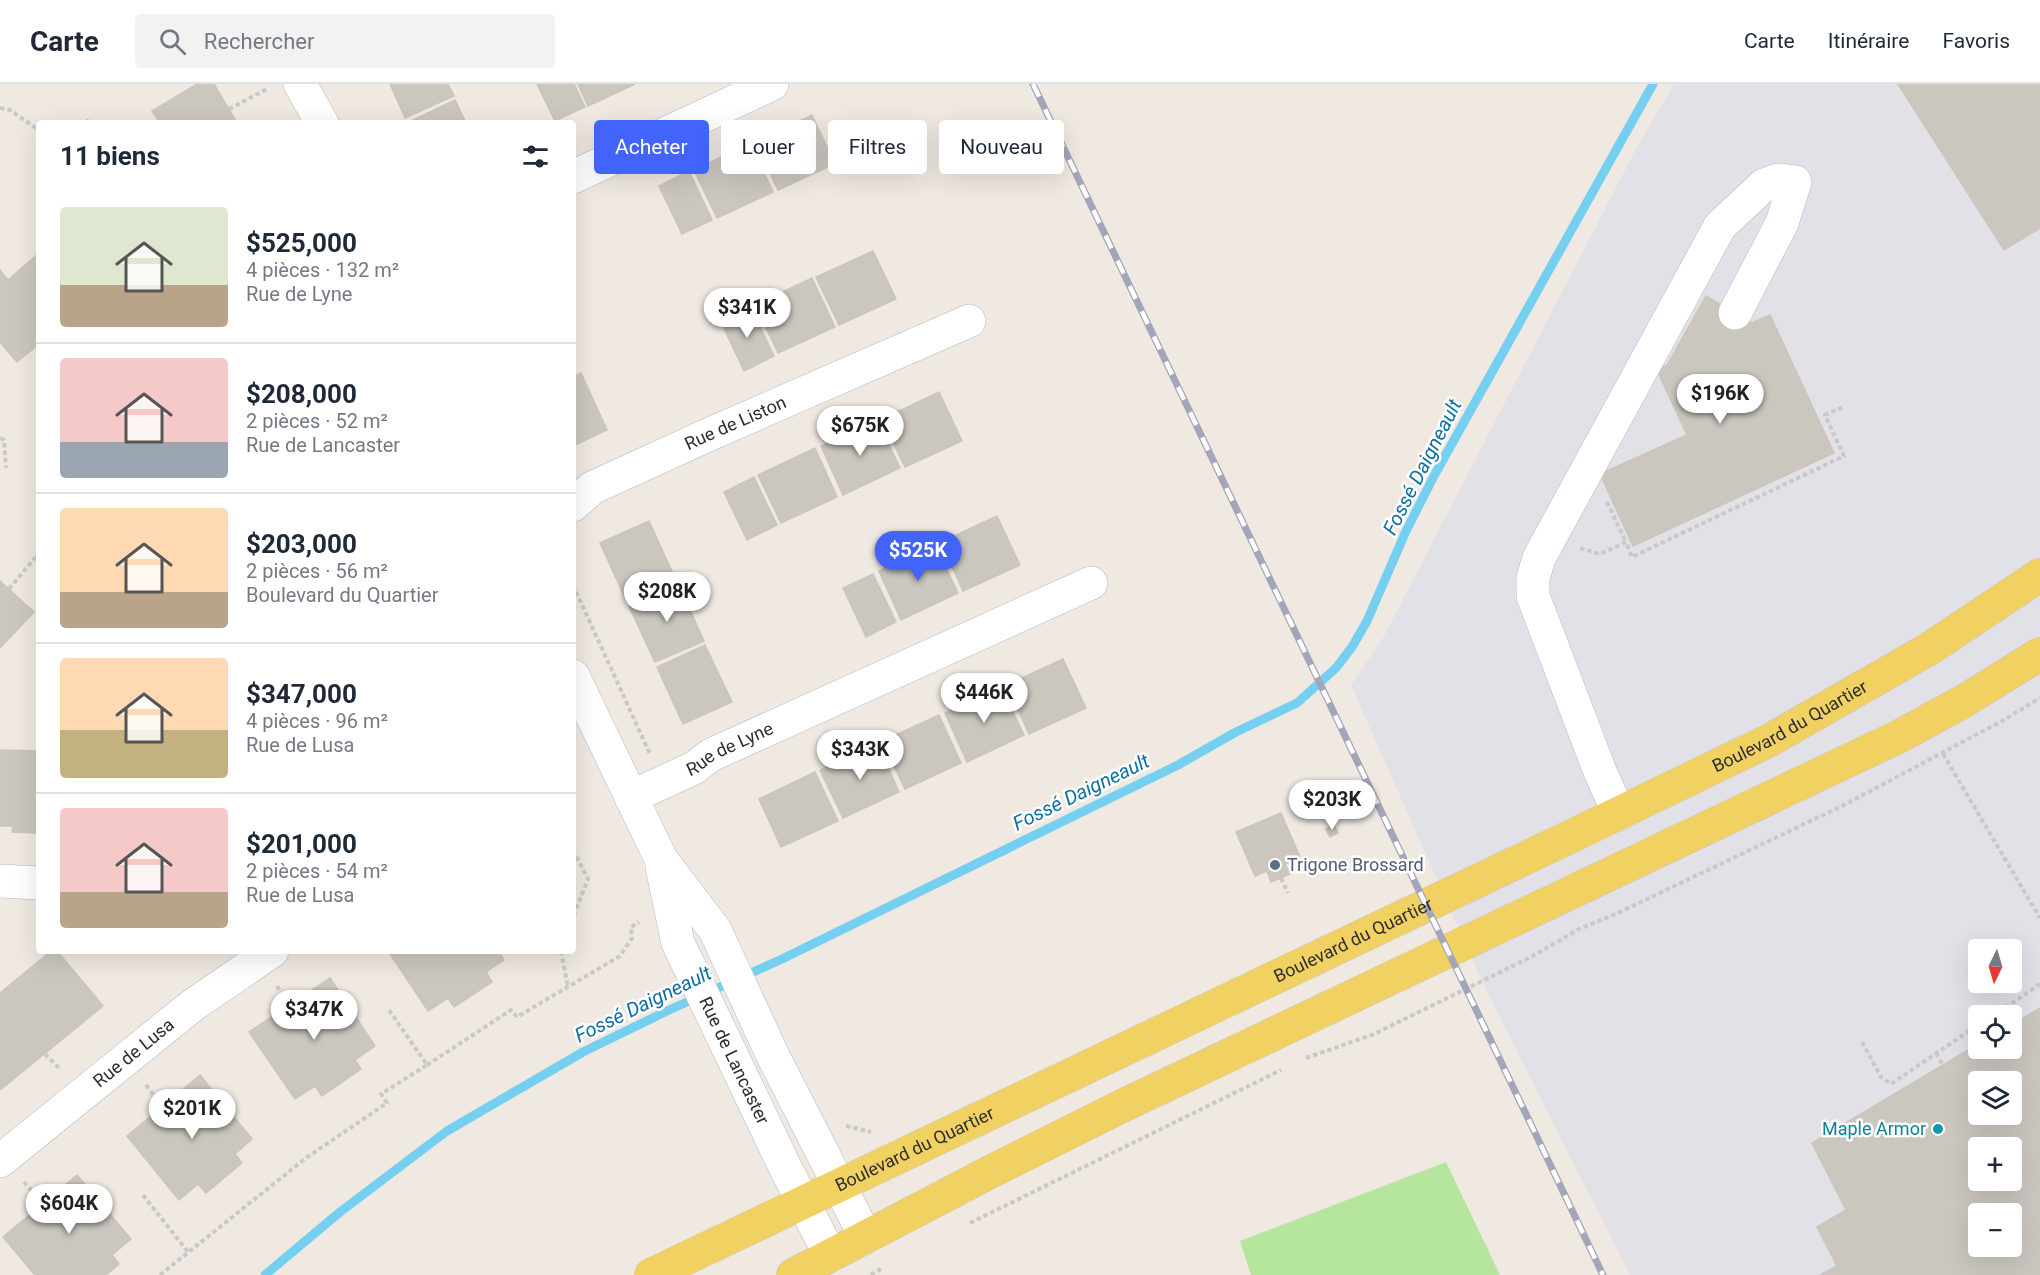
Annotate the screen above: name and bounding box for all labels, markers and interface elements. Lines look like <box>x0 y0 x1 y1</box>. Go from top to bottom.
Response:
search box <box>135 14 555 68</box>
text: Carte <box>30 25 99 58</box>
icon: search <box>156 25 189 58</box>
text: Rechercher <box>204 29 314 54</box>
text: Carte <box>1744 29 1795 53</box>
text: Itinéraire <box>1828 29 1909 53</box>
text: Favoris <box>1942 29 2010 53</box>
chip: Acheter <box>594 120 709 174</box>
chip: Louer <box>721 120 816 174</box>
chip: Filtres <box>828 120 927 174</box>
chip: Nouveau <box>939 120 1064 174</box>
icon: filters <box>519 140 552 173</box>
text: 11 biens <box>60 141 160 171</box>
text: $525,000 <box>246 228 357 258</box>
icon: home <box>108 231 180 303</box>
text: 4 pièces · 132 m² <box>246 258 399 282</box>
text: Rue de Lyne <box>246 282 352 306</box>
pin: $341K <box>705 288 789 339</box>
text: $341K <box>718 295 776 319</box>
pin: $196K <box>1678 374 1762 425</box>
text: $208,000 <box>246 379 357 409</box>
text: $196K <box>1691 381 1749 405</box>
icon: home <box>108 382 180 454</box>
street label: Rue de Liston <box>681 391 789 454</box>
water label: Fossé Daigneault <box>1377 395 1467 539</box>
pin: $675K <box>818 406 902 457</box>
text: 2 pièces · 52 m² <box>246 409 388 433</box>
text: $675K <box>831 413 889 437</box>
text: Rue de Lancaster <box>246 433 400 457</box>
text: $203,000 <box>246 529 357 559</box>
pin: $525K <box>876 531 960 582</box>
icon: home <box>108 532 180 604</box>
text: $525K <box>889 538 947 562</box>
text: 2 pièces · 56 m² <box>246 559 388 583</box>
pin: $208K <box>625 572 709 623</box>
text: $208K <box>638 579 696 603</box>
text: Boulevard du Quartier <box>246 583 438 607</box>
pin: $446K <box>942 673 1026 724</box>
street label: Boulevard du Quartier <box>1708 676 1871 776</box>
text: $347,000 <box>246 679 357 709</box>
text: $446K <box>955 680 1013 704</box>
icon: home <box>108 682 180 754</box>
text: 4 pièces · 96 m² <box>246 709 388 733</box>
street label: Rue de Lyne <box>683 717 776 780</box>
pin: $343K <box>818 730 902 781</box>
text: Rue de Lusa <box>246 733 354 757</box>
text: $343K <box>831 737 889 761</box>
water label: Fossé Daigneault <box>1009 748 1154 835</box>
pin: $203K <box>1290 780 1374 831</box>
text: $203K <box>1303 787 1361 811</box>
text: $201,000 <box>246 829 357 859</box>
icon: home <box>108 832 180 904</box>
place label: Trigone Brossard <box>1287 854 1424 875</box>
marker: Trigone Brossard <box>1268 858 1282 872</box>
text: 2 pièces · 54 m² <box>246 859 388 883</box>
text: Rue de Lusa <box>246 883 354 907</box>
street label: Boulevard du Quartier <box>1270 893 1436 986</box>
north arrow <box>1968 939 2022 993</box>
map controls <box>1968 939 2022 1257</box>
water label: Fossé Daigneault <box>571 960 716 1047</box>
pin: $347K <box>272 990 356 1041</box>
street label: Rue de Lancaster <box>695 993 774 1128</box>
text: $347K <box>285 997 343 1021</box>
button: locate <box>1968 1005 2022 1059</box>
street label: Rue de Lusa <box>89 1014 178 1091</box>
button: layers <box>1968 1071 2022 1125</box>
pin: $201K <box>150 1089 234 1140</box>
text: $201K <box>163 1096 221 1120</box>
street label: Boulevard du Quartier <box>832 1102 997 1196</box>
place label: Maple Armor <box>1822 1118 1926 1139</box>
marker: Maple Armor <box>1931 1122 1945 1136</box>
button: + <box>1968 1137 2022 1191</box>
pin: $604K <box>27 1184 111 1235</box>
text: $604K <box>40 1191 98 1215</box>
button: − <box>1968 1203 2022 1257</box>

